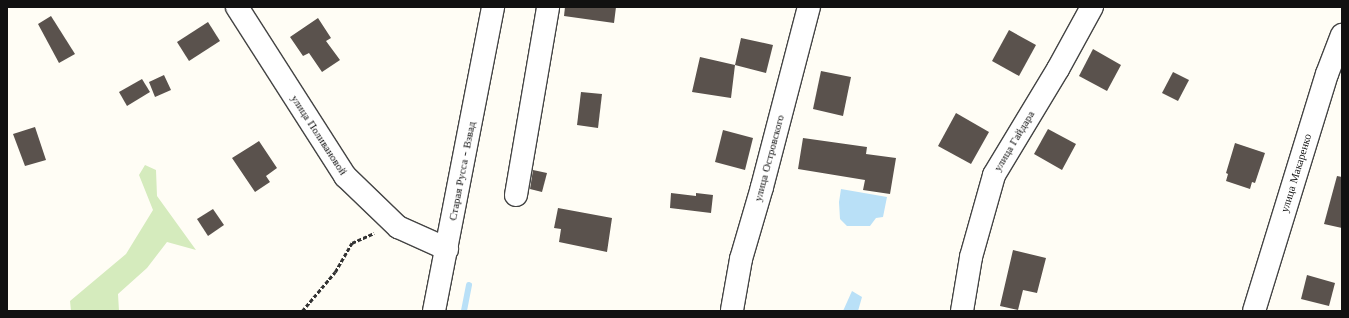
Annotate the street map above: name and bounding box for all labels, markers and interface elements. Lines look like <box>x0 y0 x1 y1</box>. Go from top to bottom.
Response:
street label: улица Поливановой <box>288 92 350 178</box>
street label: улица Гайдара <box>991 108 1037 174</box>
street label: улица Островского <box>751 113 787 203</box>
street label: Старая Русса - Взвад <box>446 120 478 222</box>
street label: улица Макаренко <box>1278 132 1314 214</box>

